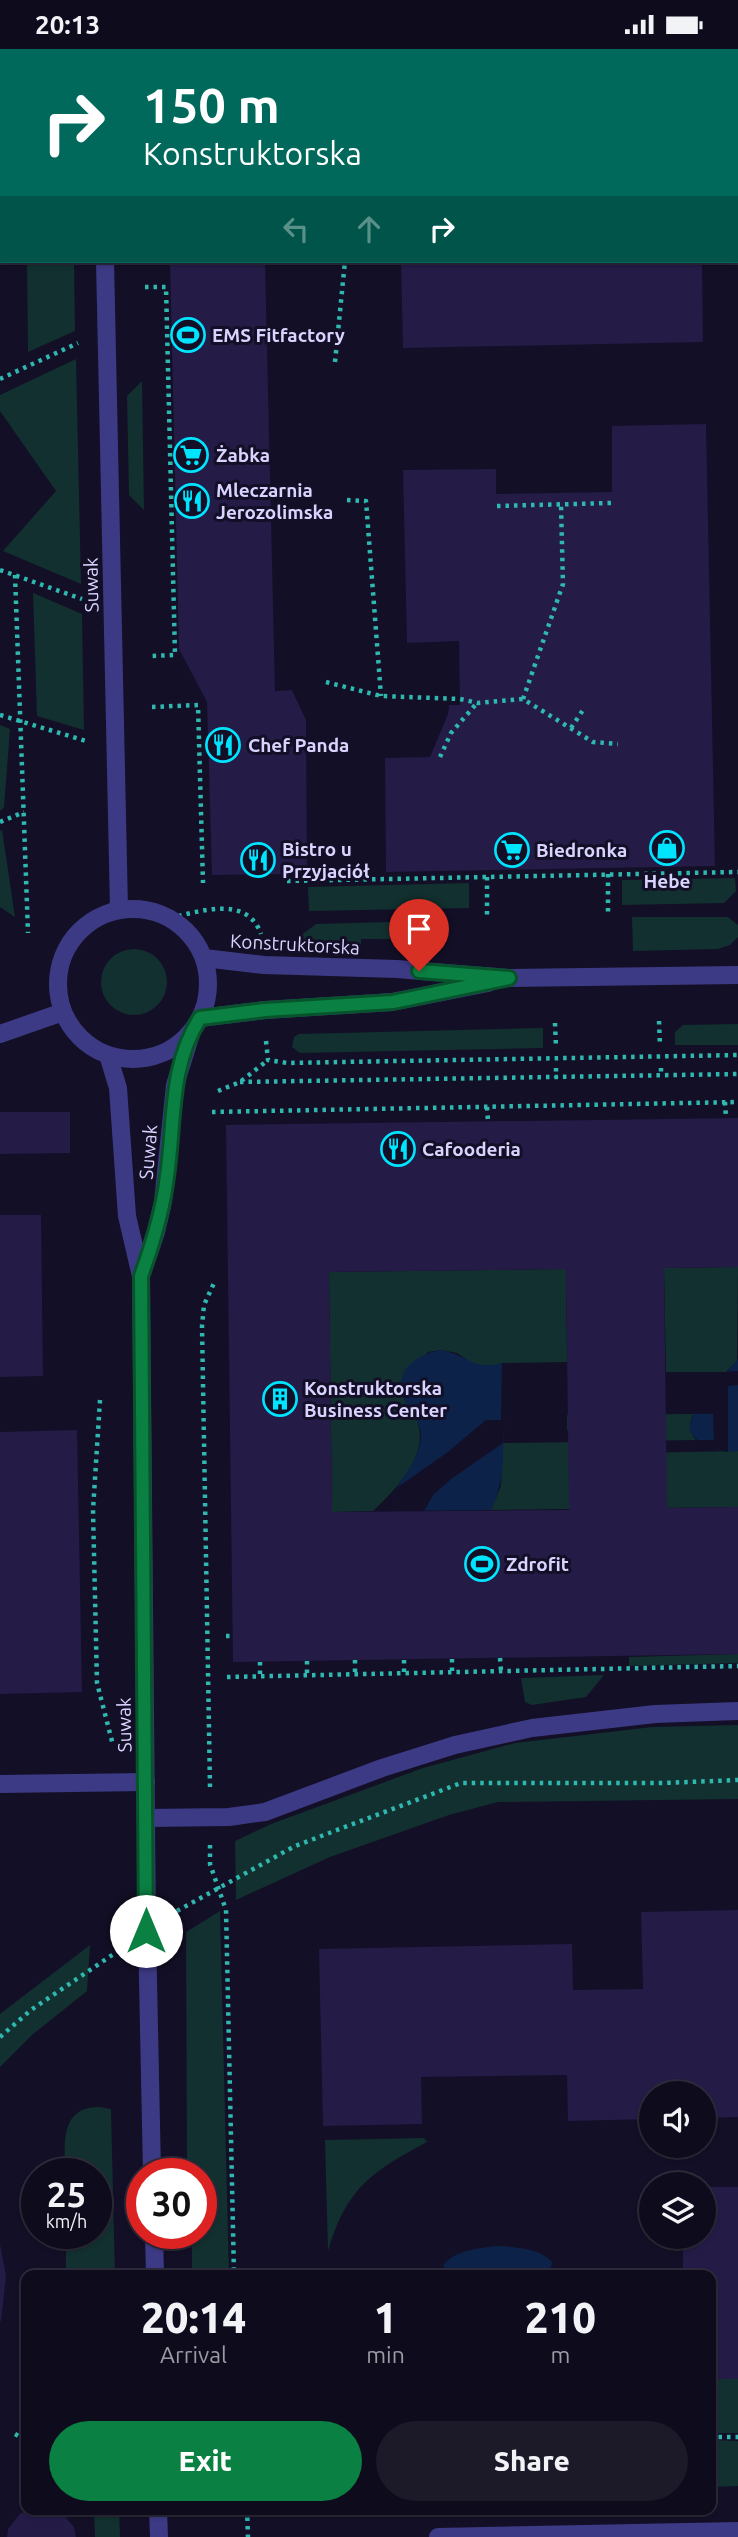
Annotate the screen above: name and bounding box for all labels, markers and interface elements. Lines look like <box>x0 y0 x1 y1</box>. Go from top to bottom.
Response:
text: 20:13 <box>35 10 100 39</box>
icon: right <box>28 77 119 168</box>
text: 150 m <box>143 77 280 132</box>
text: Konstruktorska <box>143 135 362 171</box>
icon: left <box>277 210 315 248</box>
icon: ahead <box>350 210 388 248</box>
icon: right <box>423 210 461 248</box>
sports icon: EMS Fitfactory <box>169 316 207 354</box>
place label: EMS Fitfactory <box>212 324 345 346</box>
supermarket icon: Żabka <box>172 436 210 474</box>
place label: Żabka <box>216 444 270 466</box>
place label: Mleczarnia Jerozolimska <box>216 479 333 523</box>
restaurant icon: Mleczarnia Jerozolimska <box>173 482 211 520</box>
street label: Suwak <box>80 557 102 613</box>
restaurant icon: Chef Panda <box>204 726 242 764</box>
place label: Chef Panda <box>248 734 349 756</box>
shop icon: Hebe <box>648 829 686 867</box>
supermarket icon: Biedronka <box>493 831 531 869</box>
place label: Bistro u Przyjaciół <box>282 838 370 882</box>
place label: Biedronka <box>536 839 627 861</box>
restaurant icon: Bistro u Przyjaciół <box>239 841 277 879</box>
place label: Hebe <box>643 870 691 892</box>
pin <box>389 899 449 971</box>
icon: arrive <box>400 910 438 948</box>
street label: Konstruktorska <box>230 930 360 958</box>
street label: Suwak <box>135 1123 161 1180</box>
restaurant icon: Cafooderia <box>379 1130 417 1168</box>
place label: Cafooderia <box>422 1138 521 1160</box>
place label: Konstruktorska Business Center <box>304 1377 447 1421</box>
building icon: Konstruktorska Business Center <box>261 1380 299 1418</box>
sports icon: Zdrofit <box>463 1545 501 1583</box>
place label: Zdrofit <box>506 1553 569 1575</box>
street label: Suwak <box>113 1697 135 1753</box>
position arrow <box>109 1894 183 1968</box>
map controls <box>639 2081 716 2249</box>
button: sound <box>639 2081 716 2158</box>
speed limit sign: 30 <box>126 2158 217 2249</box>
button: layers <box>639 2172 716 2249</box>
text: 25 <box>47 2174 86 2214</box>
text: km/h <box>46 2211 87 2231</box>
text: 20:14 <box>141 2294 246 2341</box>
text: 1 <box>374 2294 397 2341</box>
text: 210 <box>525 2294 596 2341</box>
text: Arrival <box>160 2342 227 2367</box>
text: min <box>366 2342 405 2367</box>
text: m <box>550 2342 570 2367</box>
button: Exit <box>49 2421 362 2501</box>
button: Share <box>376 2421 688 2501</box>

